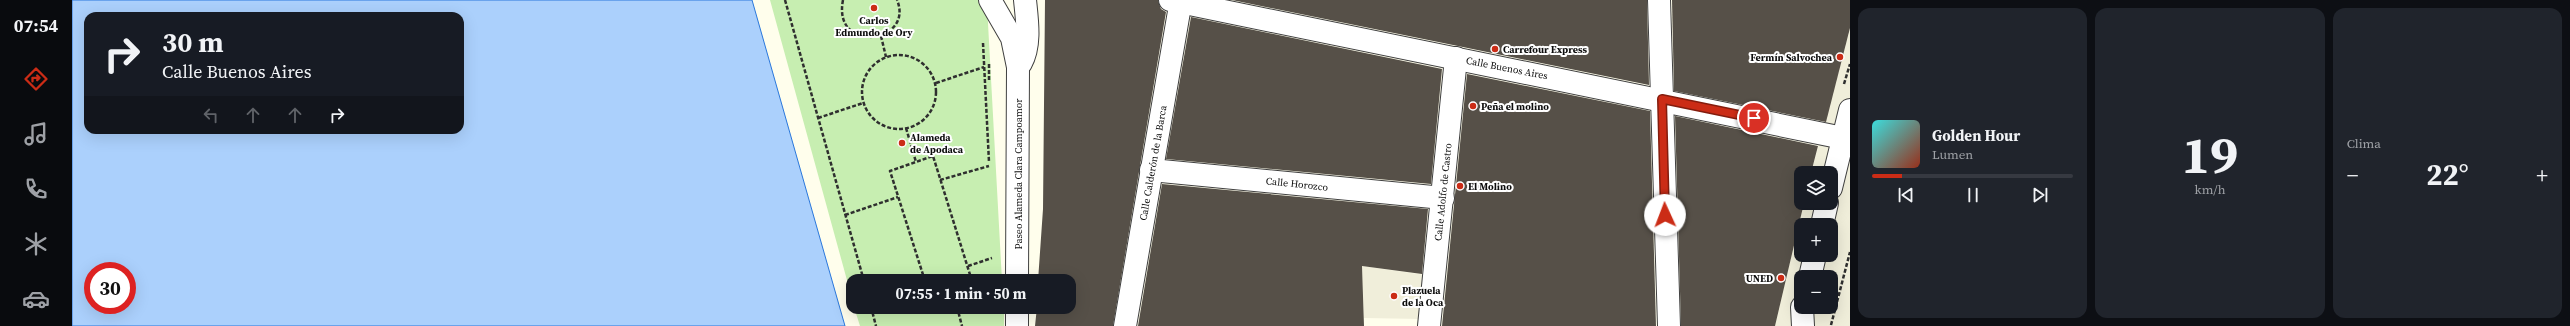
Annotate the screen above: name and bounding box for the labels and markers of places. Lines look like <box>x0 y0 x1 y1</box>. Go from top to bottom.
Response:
marker: Carlos Edmundo de Ory <box>869 3 879 13</box>
place label: Carlos Edmundo de Ory <box>835 14 913 39</box>
place label: Carrefour Express <box>1503 43 1587 56</box>
marker: Carrefour Express <box>1490 44 1500 54</box>
place label: Fermín Salvochea <box>1750 51 1833 64</box>
marker: Fermín Salvochea <box>1835 52 1845 62</box>
place label: Peña el molino <box>1481 100 1549 113</box>
marker: Peña el molino <box>1468 101 1478 111</box>
pin <box>1737 101 1771 135</box>
place label: Alameda de Apodaca <box>910 131 964 156</box>
marker: Alameda de Apodaca <box>897 138 907 148</box>
place label: El Molino <box>1468 180 1512 193</box>
marker: El Molino <box>1455 181 1465 191</box>
place label: UNED <box>1746 272 1773 285</box>
marker: UNED <box>1776 273 1786 283</box>
place label: Plazuela de la Oca <box>1402 284 1444 309</box>
marker: Plazuela de la Oca <box>1389 291 1399 301</box>

